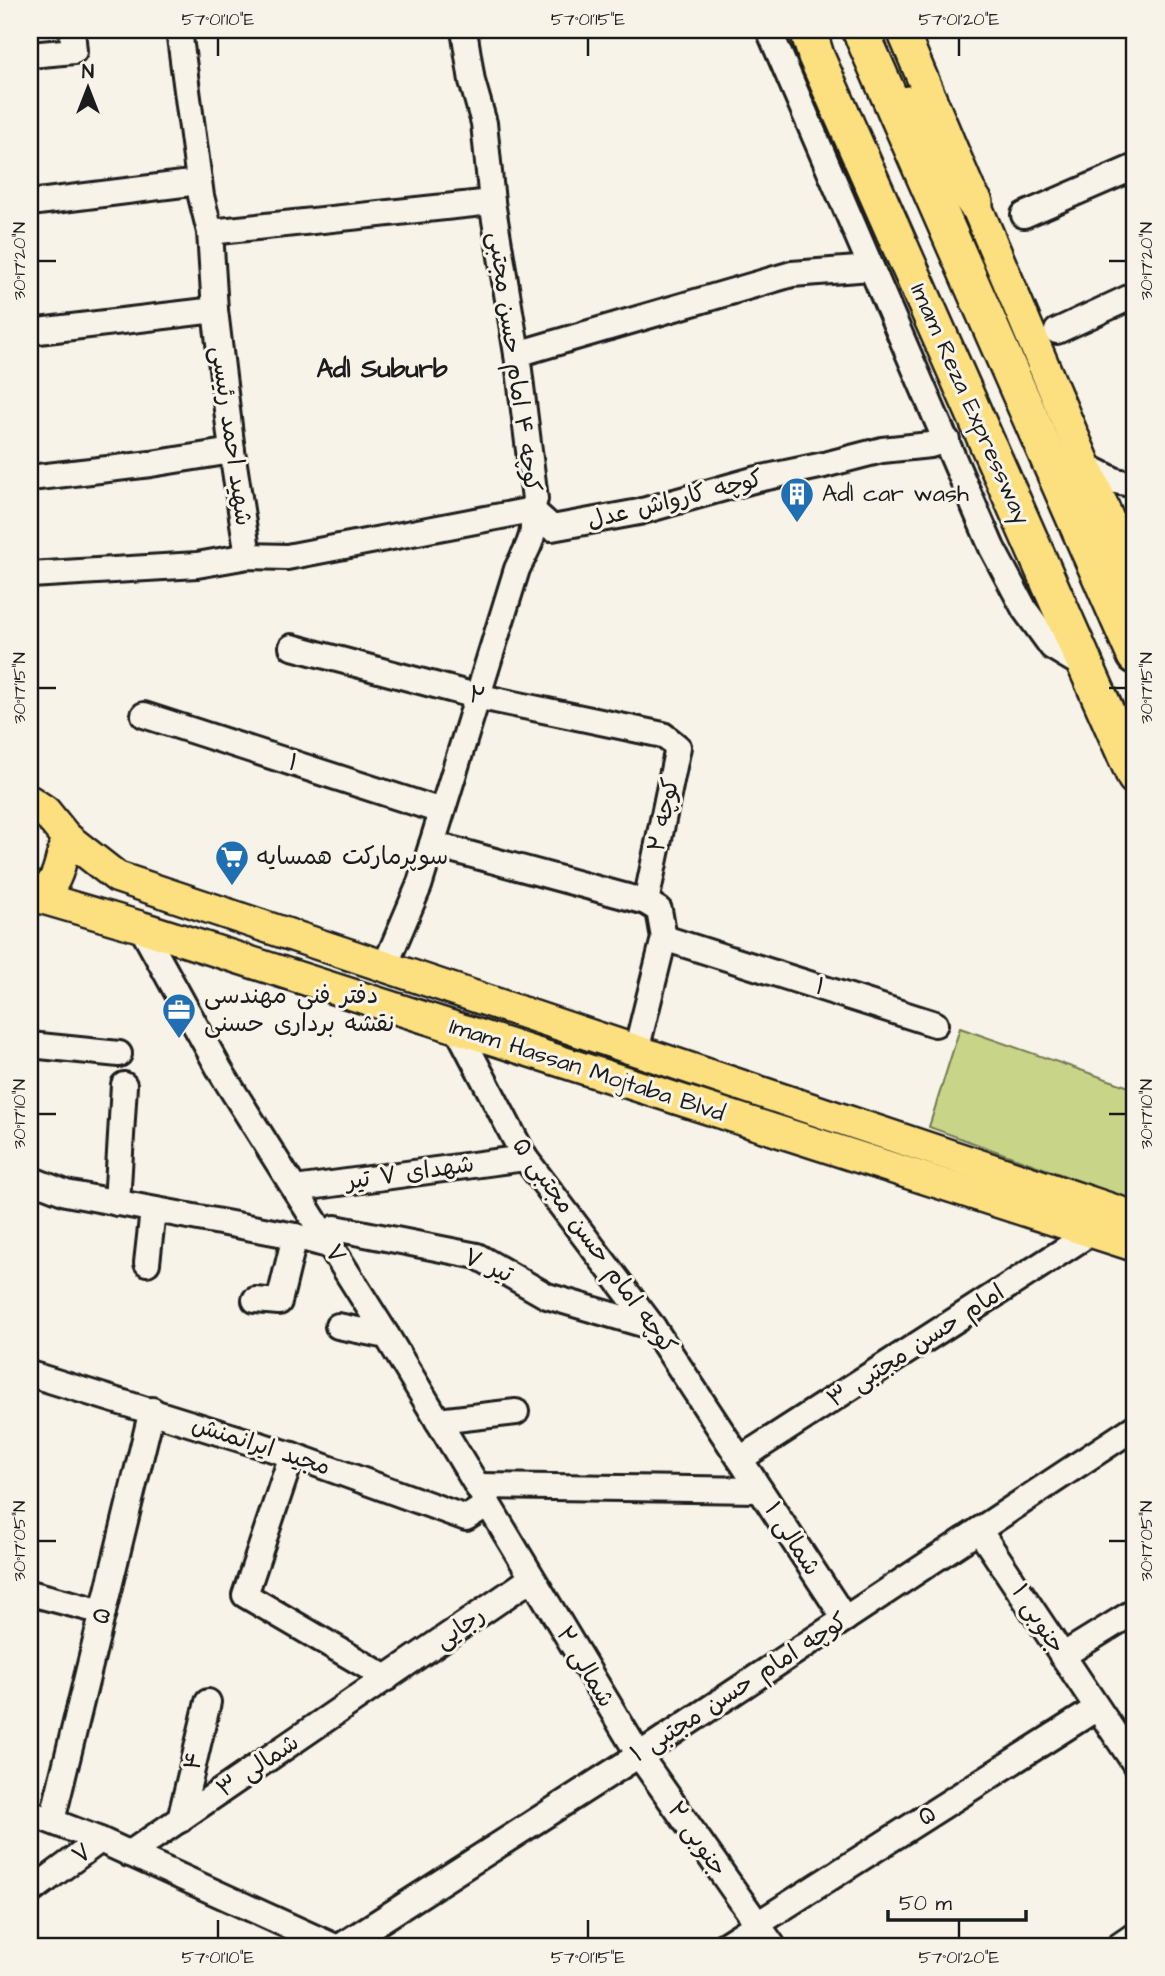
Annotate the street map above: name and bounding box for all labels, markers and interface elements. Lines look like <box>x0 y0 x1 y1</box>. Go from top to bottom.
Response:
text: 57°01'10"E <box>182 7 255 32</box>
text: 57°01'15"E <box>551 7 625 32</box>
text: 57°01'20"E <box>919 7 1000 32</box>
north arrow <box>52 52 122 122</box>
text: N <box>82 59 94 86</box>
text: 30°17'20"N <box>7 222 32 300</box>
text: 30°17'20"N <box>1134 222 1159 300</box>
street label: کوچه ۴ امام حسن مجتبی <box>479 230 549 494</box>
street label: Imam Reza Expressway <box>901 278 1039 530</box>
street label: شهید احمد رئیسی <box>202 344 260 528</box>
district label: Adl Suburb <box>316 351 448 387</box>
street label: کوچه کارواش عدل <box>584 462 766 538</box>
building icon: Adl car wash <box>778 475 816 524</box>
place label: Adl car wash <box>822 477 969 511</box>
text: 30°17'15"N <box>7 652 32 724</box>
text: 30°17'15"N <box>1134 652 1159 724</box>
street label: ۲ <box>465 678 489 714</box>
street label: ۱ <box>284 745 302 781</box>
street label: کوچه ۲ <box>640 775 688 855</box>
supermarket icon: سوپرمارکت همسایه <box>213 838 251 887</box>
place label: سوپرمارکت همسایه <box>256 840 448 874</box>
street label: ۱ <box>811 969 829 1005</box>
place label: دفتر فنی مهندسی نقشه برداری حسنی <box>204 979 394 1041</box>
office icon: دفتر فنی مهندسی نقشه برداری حسنی <box>160 991 198 1040</box>
street label: Imam Hassan Mojtaba Blvd <box>445 1009 729 1131</box>
text: 30°17'10"N <box>7 1079 32 1149</box>
text: 30°17'10"N <box>1134 1079 1159 1149</box>
street label: کوچه امام حسن مجتبی ۵ <box>504 1130 684 1362</box>
street label: شهدای ۷ تیر <box>342 1147 476 1199</box>
street label: ۷ <box>316 1238 354 1270</box>
street label: ۷ تیر <box>458 1240 519 1292</box>
street label: امام حسن مجتبی ۳ <box>821 1276 1011 1416</box>
street label: مجید ایرانمنش <box>187 1408 335 1484</box>
street label: ۱ شمالی <box>755 1495 829 1583</box>
text: 30°17'05"N <box>7 1501 32 1581</box>
text: 30°17'05"N <box>1134 1501 1159 1581</box>
street label: ۱ جنوبی <box>1003 1577 1073 1661</box>
street label: رجایی <box>428 1599 492 1657</box>
street label: ۵ <box>83 1604 121 1628</box>
street label: کوچه امام حسن مجتبی ۱ <box>624 1605 854 1771</box>
street label: ۲ شمالی <box>547 1620 623 1714</box>
street label: ۳ شمالی <box>210 1726 306 1806</box>
street label: ۴ <box>175 1748 213 1774</box>
street label: ۲ جنوبی <box>659 1795 735 1883</box>
street label: ۵ <box>911 1797 943 1835</box>
street label: ۷ <box>65 1835 99 1873</box>
scale bar <box>888 1878 1027 1922</box>
text: 50 m <box>899 1889 953 1918</box>
text: 57°01'10"E <box>182 1945 255 1970</box>
text: 57°01'15"E <box>551 1945 625 1970</box>
text: 57°01'20"E <box>919 1945 1000 1970</box>

